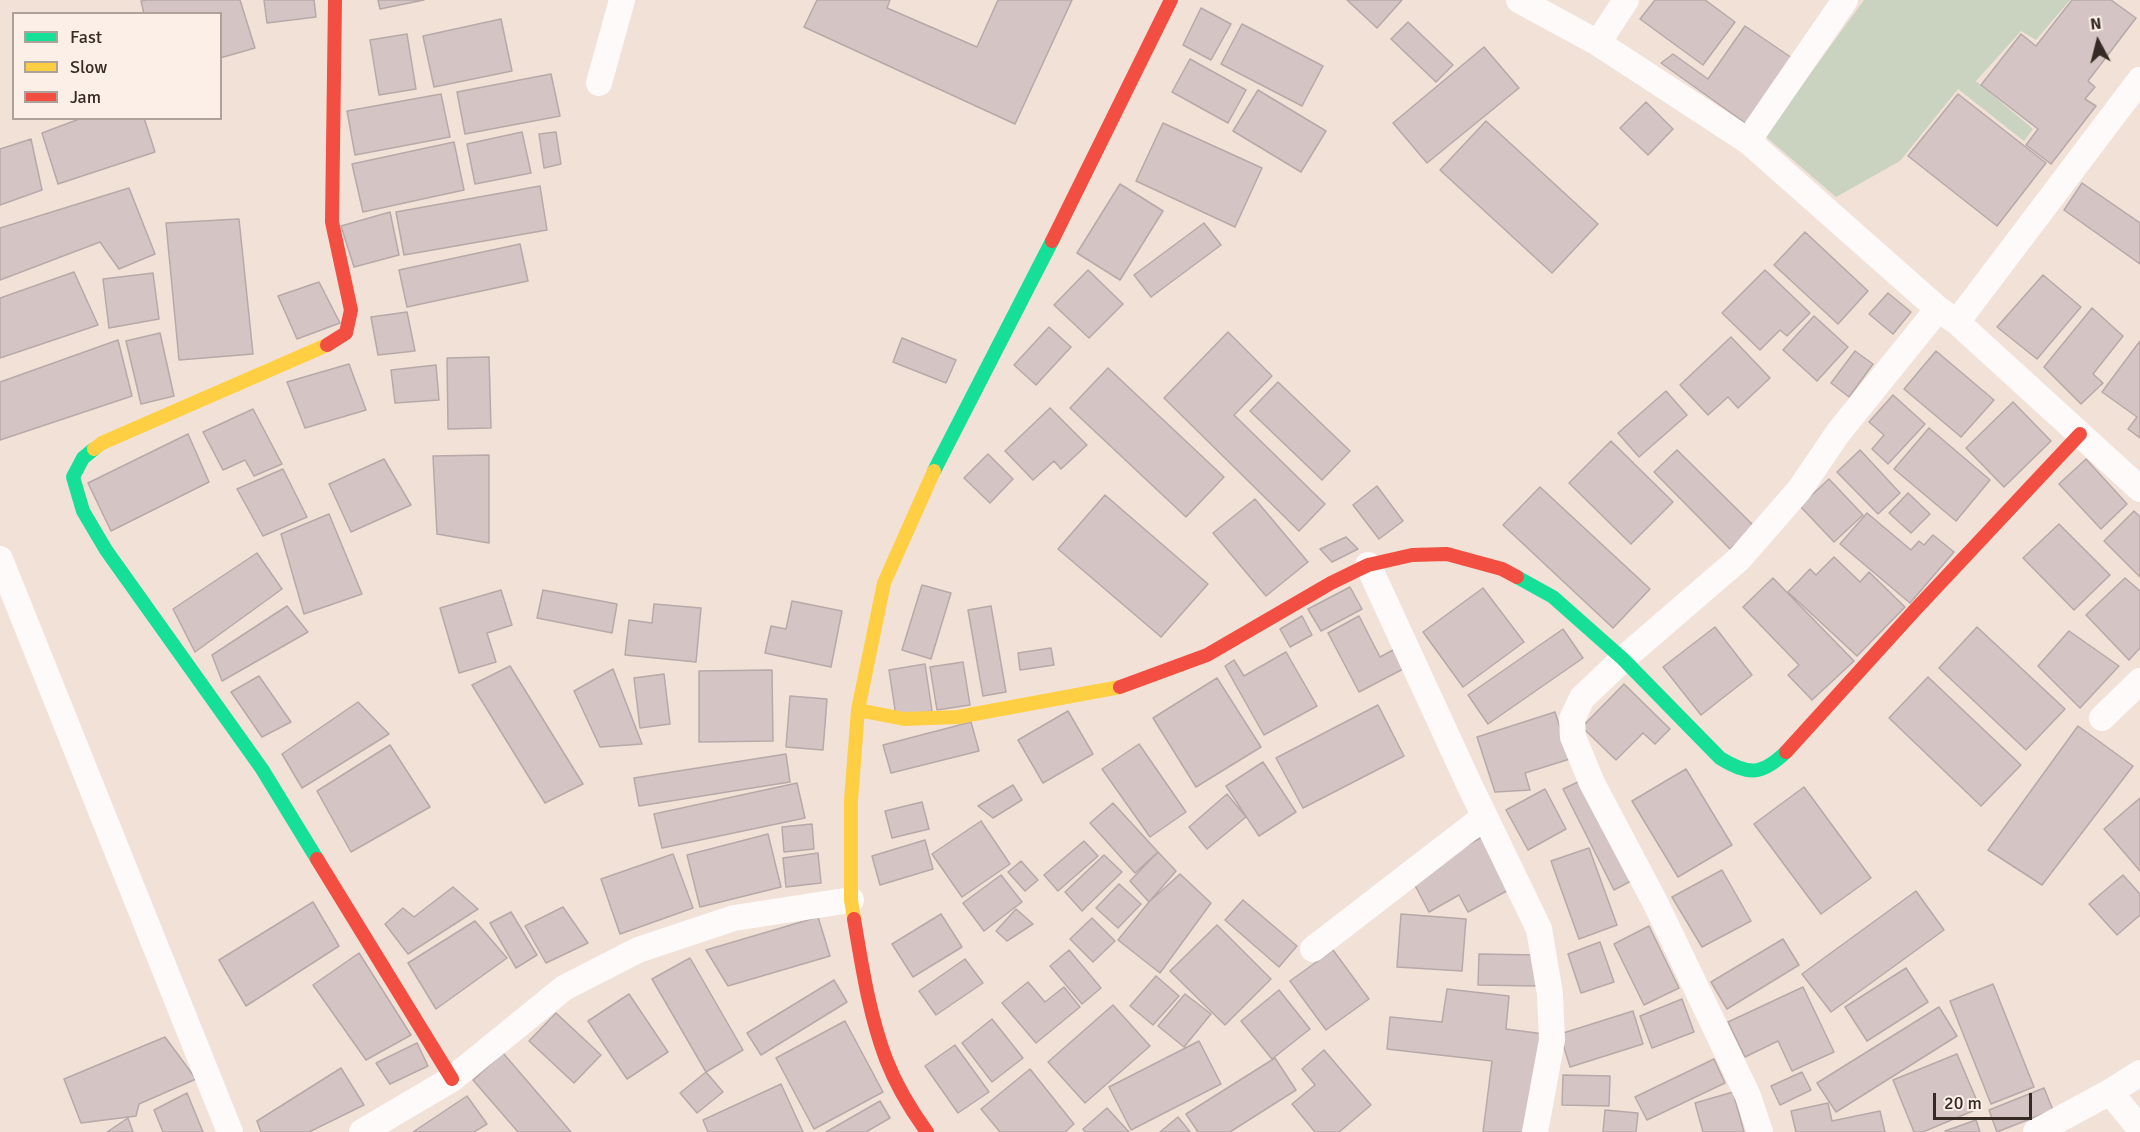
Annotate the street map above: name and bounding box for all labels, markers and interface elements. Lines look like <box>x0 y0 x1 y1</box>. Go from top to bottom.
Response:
legend <box>12 12 222 120</box>
north arrow <box>2068 12 2128 72</box>
text: N <box>2089 14 2103 35</box>
text: Fast <box>70 26 102 48</box>
text: Slow <box>70 56 107 78</box>
text: Jam <box>70 86 101 108</box>
scale bar <box>1936 1081 2035 1119</box>
text: 20 m <box>1944 1092 1982 1114</box>

